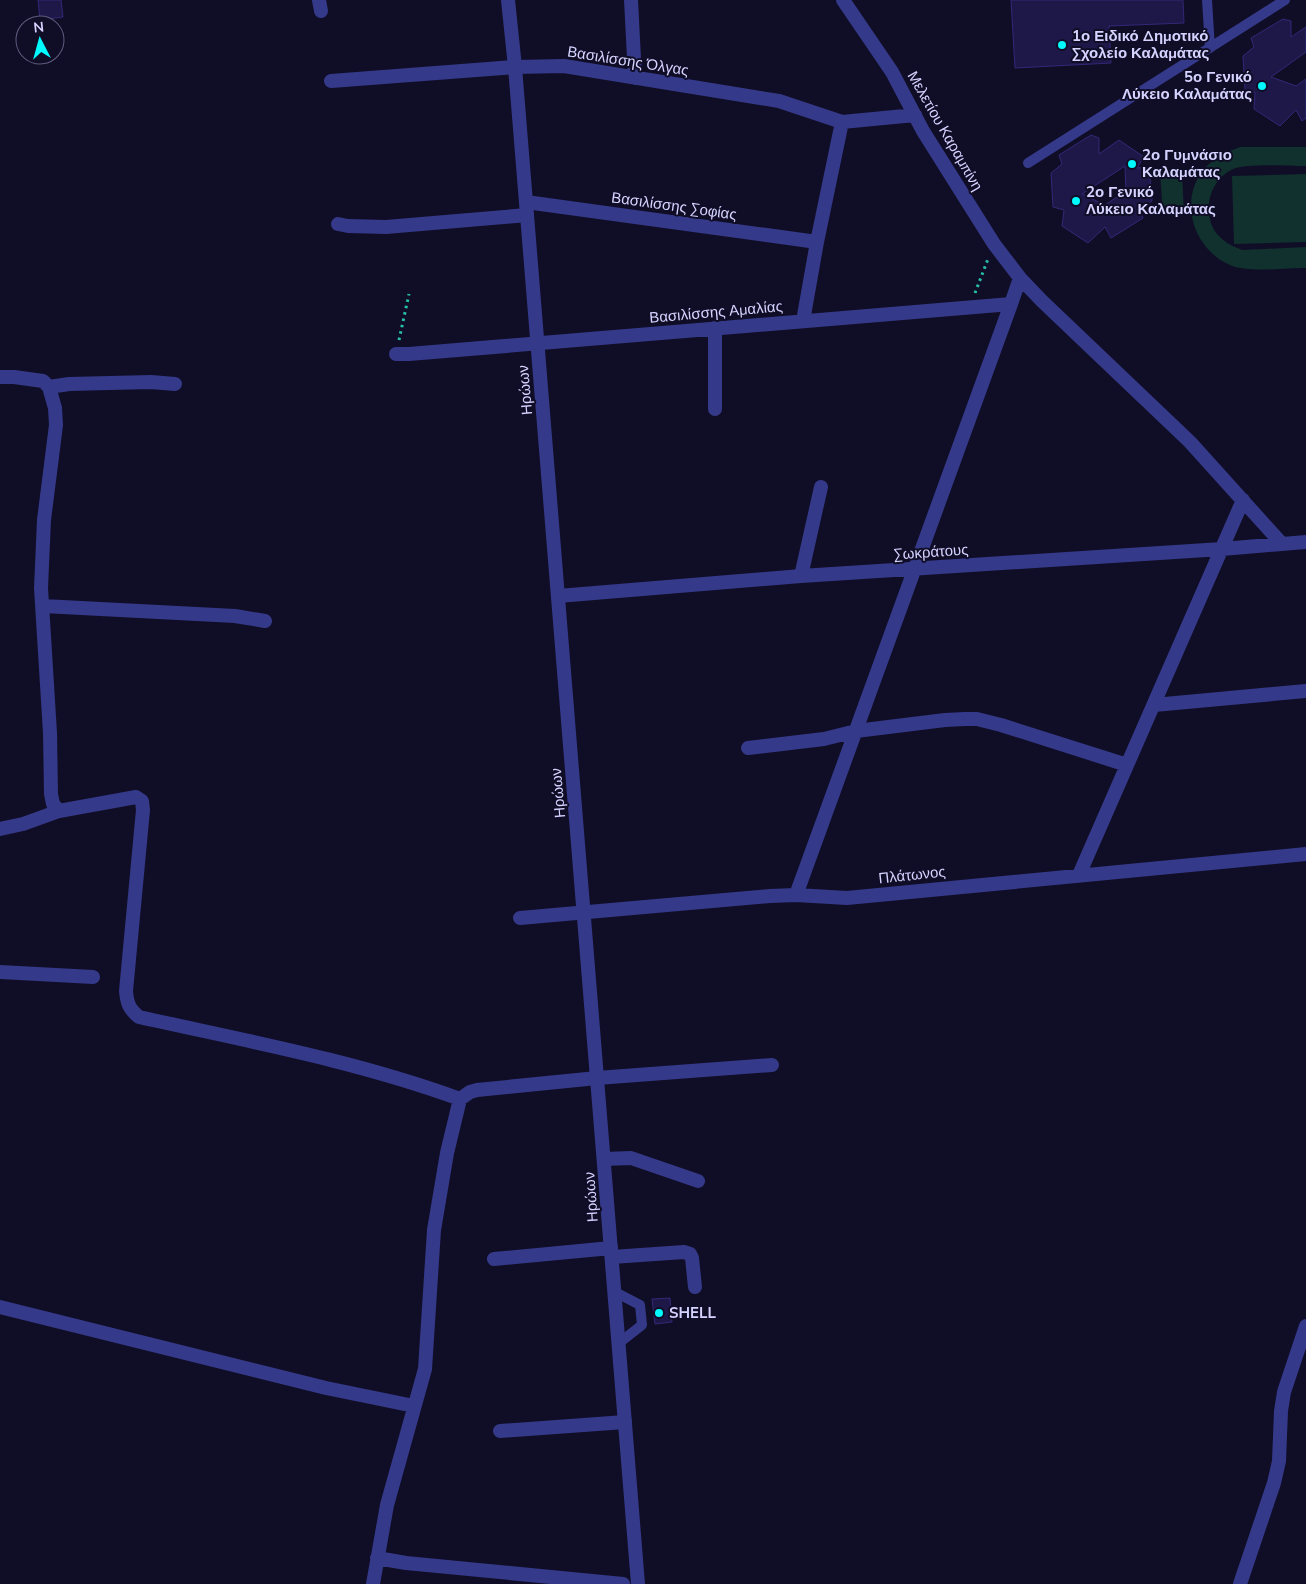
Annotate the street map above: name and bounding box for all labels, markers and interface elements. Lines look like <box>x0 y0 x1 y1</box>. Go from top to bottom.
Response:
north arrow <box>15 15 65 65</box>
text: N <box>32 18 45 38</box>
place label: 1ο Ειδικό Δημοτικό Σχολείο Καλαμάτας <box>1072 26 1210 63</box>
marker: 1ο Ειδικό Δημοτικό Σχολείο Καλαμάτας <box>1056 39 1068 51</box>
street label: Βασιλίσσης Όλγας <box>566 42 690 80</box>
street label: Μελετίου Καραμπίνη <box>903 67 987 195</box>
place label: 5ο Γενικό Λύκειο Καλαμάτας <box>1122 67 1252 104</box>
marker: 5ο Γενικό Λύκειο Καλαμάτας <box>1256 80 1268 92</box>
place label: 2ο Γυμνάσιο Καλαμάτας <box>1142 145 1232 182</box>
marker: 2ο Γυμνάσιο Καλαμάτας <box>1126 158 1138 170</box>
place label: 2ο Γενικό Λύκειο Καλαμάτας <box>1086 182 1216 219</box>
street label: Βασιλίσσης Σοφίας <box>610 187 738 225</box>
marker: 2ο Γενικό Λύκειο Καλαμάτας <box>1070 195 1082 207</box>
street label: Βασιλίσσης Αμαλίας <box>648 296 784 328</box>
street label: Ηρώων <box>513 364 537 416</box>
street label: Σωκράτους <box>893 539 969 565</box>
street label: Ηρώων <box>546 767 570 819</box>
street label: Πλάτωνος <box>877 862 947 888</box>
street label: Ηρώων <box>579 1171 603 1223</box>
place label: SHELL <box>669 1303 716 1323</box>
marker: SHELL <box>653 1307 665 1319</box>

